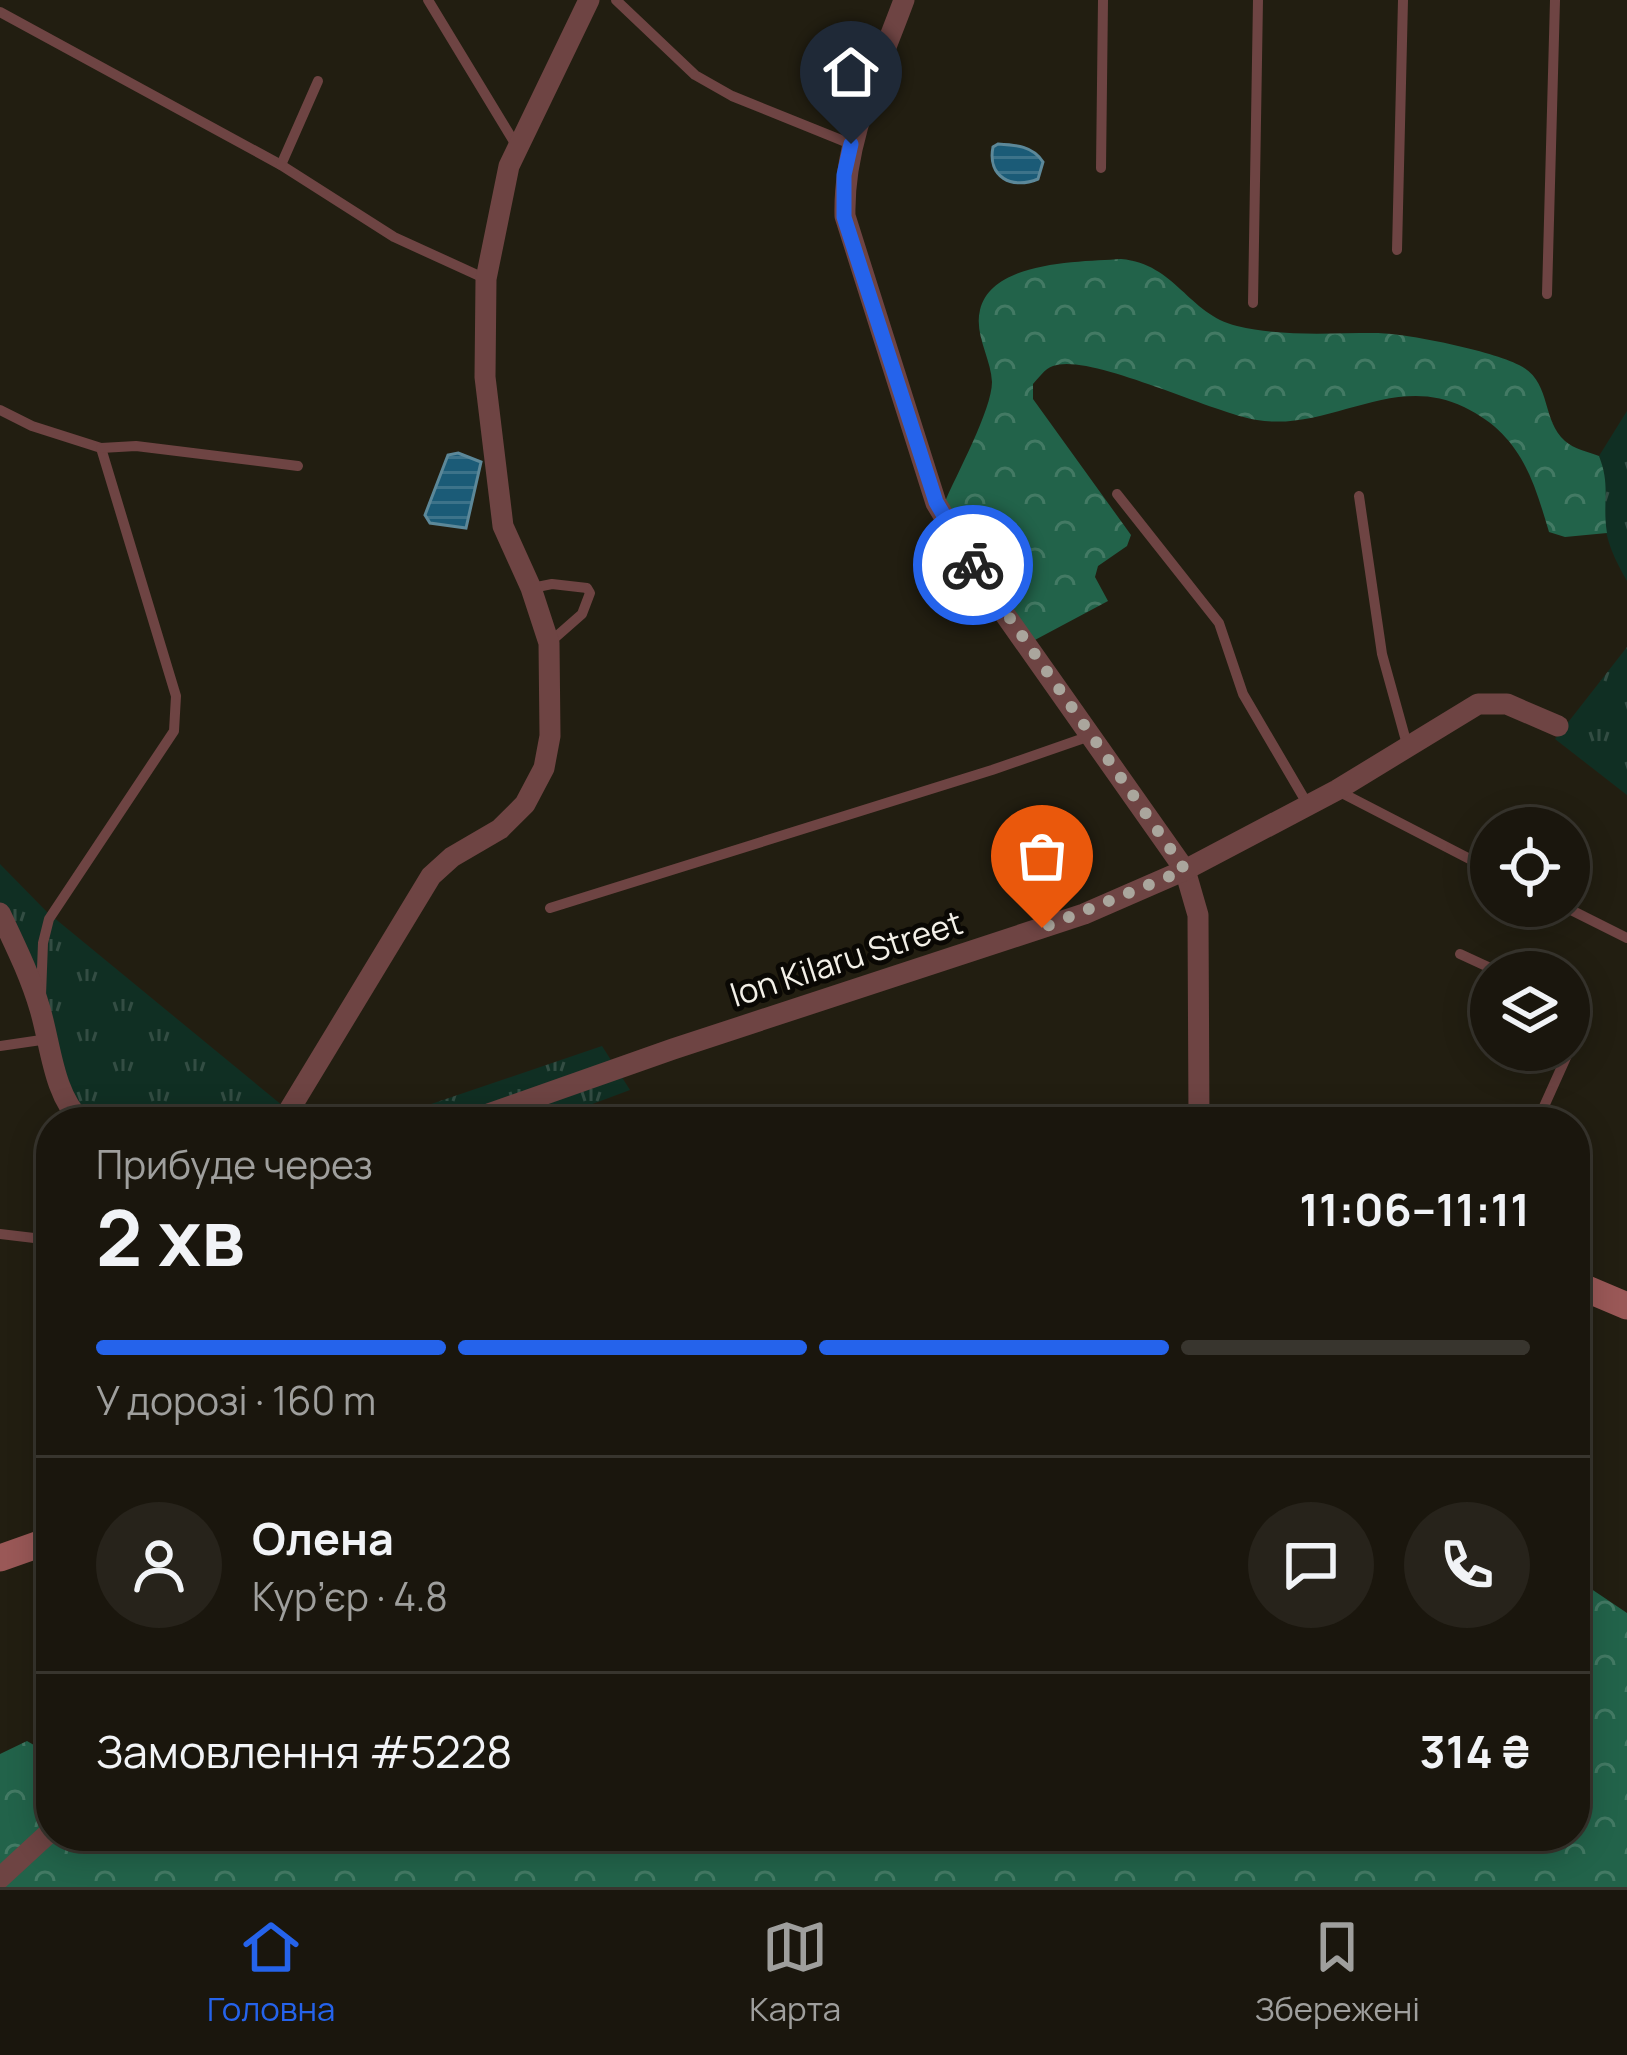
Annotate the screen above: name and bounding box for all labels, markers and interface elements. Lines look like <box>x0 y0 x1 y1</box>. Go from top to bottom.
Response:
pin <box>800 21.0 902 144</box>
icon: home <box>818 39 884 105</box>
courier <box>913 505 1033 625</box>
icon: bike <box>940 532 1006 598</box>
pin <box>991 805 1093 928</box>
map controls <box>1470 807 1590 1071</box>
button: locate <box>1470 807 1590 927</box>
icon: bag <box>1009 823 1075 889</box>
street label: Ion Kilaru Street <box>724 899 968 1017</box>
button: layers <box>1470 951 1590 1071</box>
text: Прибуде через <box>96 1137 373 1191</box>
text: 11:06–11:11 <box>1299 1178 1530 1240</box>
text: 2 хв <box>96 1183 245 1289</box>
text: У дорозі · 160 m <box>96 1373 376 1427</box>
button: person <box>96 1502 222 1628</box>
button: chat <box>1248 1502 1374 1628</box>
button: phone <box>1404 1502 1530 1628</box>
text: Олена <box>252 1507 394 1569</box>
text: Кур’єр · 4.8 <box>252 1569 448 1623</box>
text: Замовлення #5228 <box>96 1720 512 1782</box>
text: 314 ₴ <box>1420 1720 1530 1782</box>
tab: Головна <box>207 1914 335 2031</box>
tab: Карта <box>749 1914 841 2031</box>
tab: Збережені <box>1255 1914 1420 2031</box>

